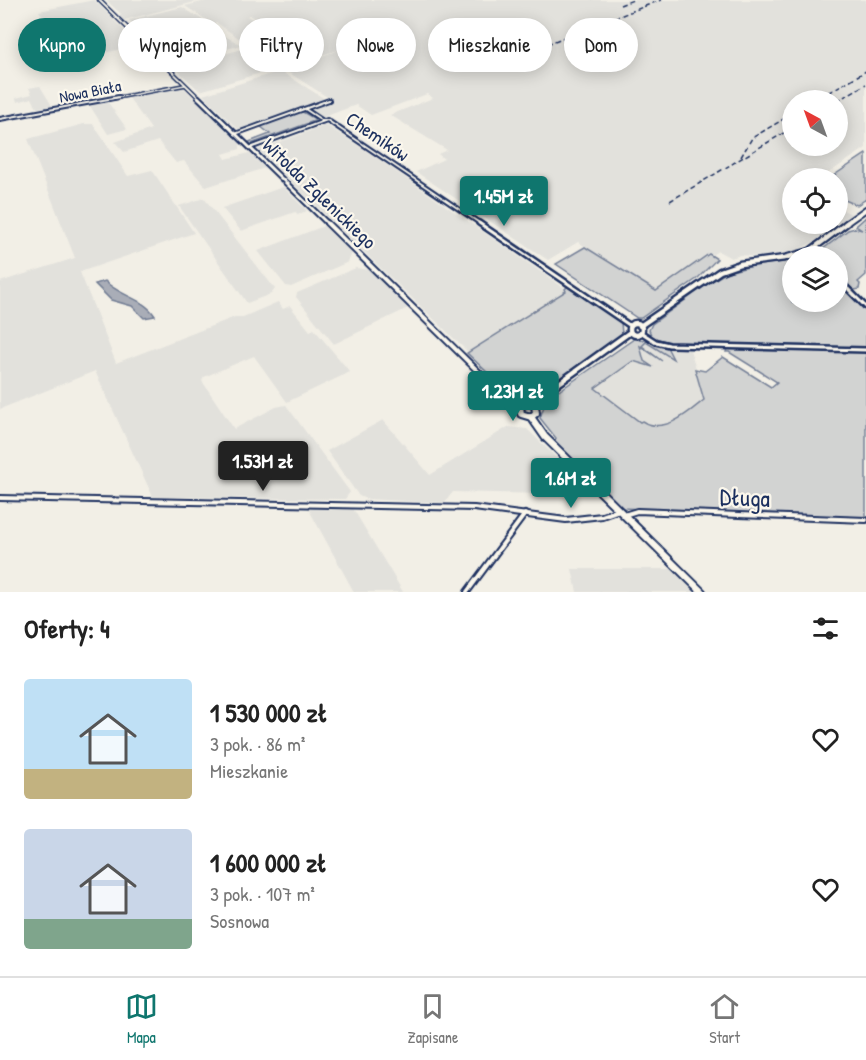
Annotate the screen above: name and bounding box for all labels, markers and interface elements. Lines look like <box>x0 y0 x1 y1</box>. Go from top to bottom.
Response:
chip: Kupno <box>18 18 106 72</box>
chip: Wynajem <box>118 18 227 72</box>
chip: Filtry <box>239 18 324 72</box>
chip: Nowe <box>336 18 416 72</box>
chip: Mieszkanie <box>428 18 552 72</box>
chip: Dom <box>564 18 638 72</box>
street label: Nowa Biała <box>57 74 123 108</box>
north arrow <box>782 90 848 156</box>
map controls <box>782 90 848 312</box>
street label: Chemików <box>341 105 415 167</box>
street label: Witolda Zglenickiego <box>257 132 383 254</box>
button: locate <box>782 168 848 234</box>
pin: 1.45M zł <box>442 176 566 227</box>
text: 1.45M zł <box>474 182 534 209</box>
button: layers <box>782 246 848 312</box>
pin: 1.23M zł <box>451 371 575 422</box>
text: 1.23M zł <box>482 377 544 404</box>
pin: 1.53M zł <box>201 441 325 492</box>
text: 1.53M zł <box>232 447 294 474</box>
pin: 1.6M zł <box>516 458 626 509</box>
text: 1.6M zł <box>545 464 597 491</box>
street label: Długa <box>719 480 771 514</box>
text: Oferty: 4 <box>24 611 110 646</box>
icon: filters <box>809 612 842 645</box>
text: 1 530 000 zł <box>210 695 328 730</box>
icon: home <box>72 703 144 775</box>
icon: heart <box>809 723 842 756</box>
text: 3 pok. · 86 m² <box>210 730 305 757</box>
text: Mieszkanie <box>210 757 288 784</box>
text: 1 600 000 zł <box>210 845 327 880</box>
icon: home <box>72 853 144 925</box>
icon: heart <box>809 873 842 906</box>
text: 3 pok. · 107 m² <box>210 880 315 907</box>
text: Sosnowa <box>210 907 269 934</box>
tab: Mapa <box>125 990 158 1048</box>
tab: Zapisane <box>408 990 458 1048</box>
tab: Start <box>708 990 741 1048</box>

